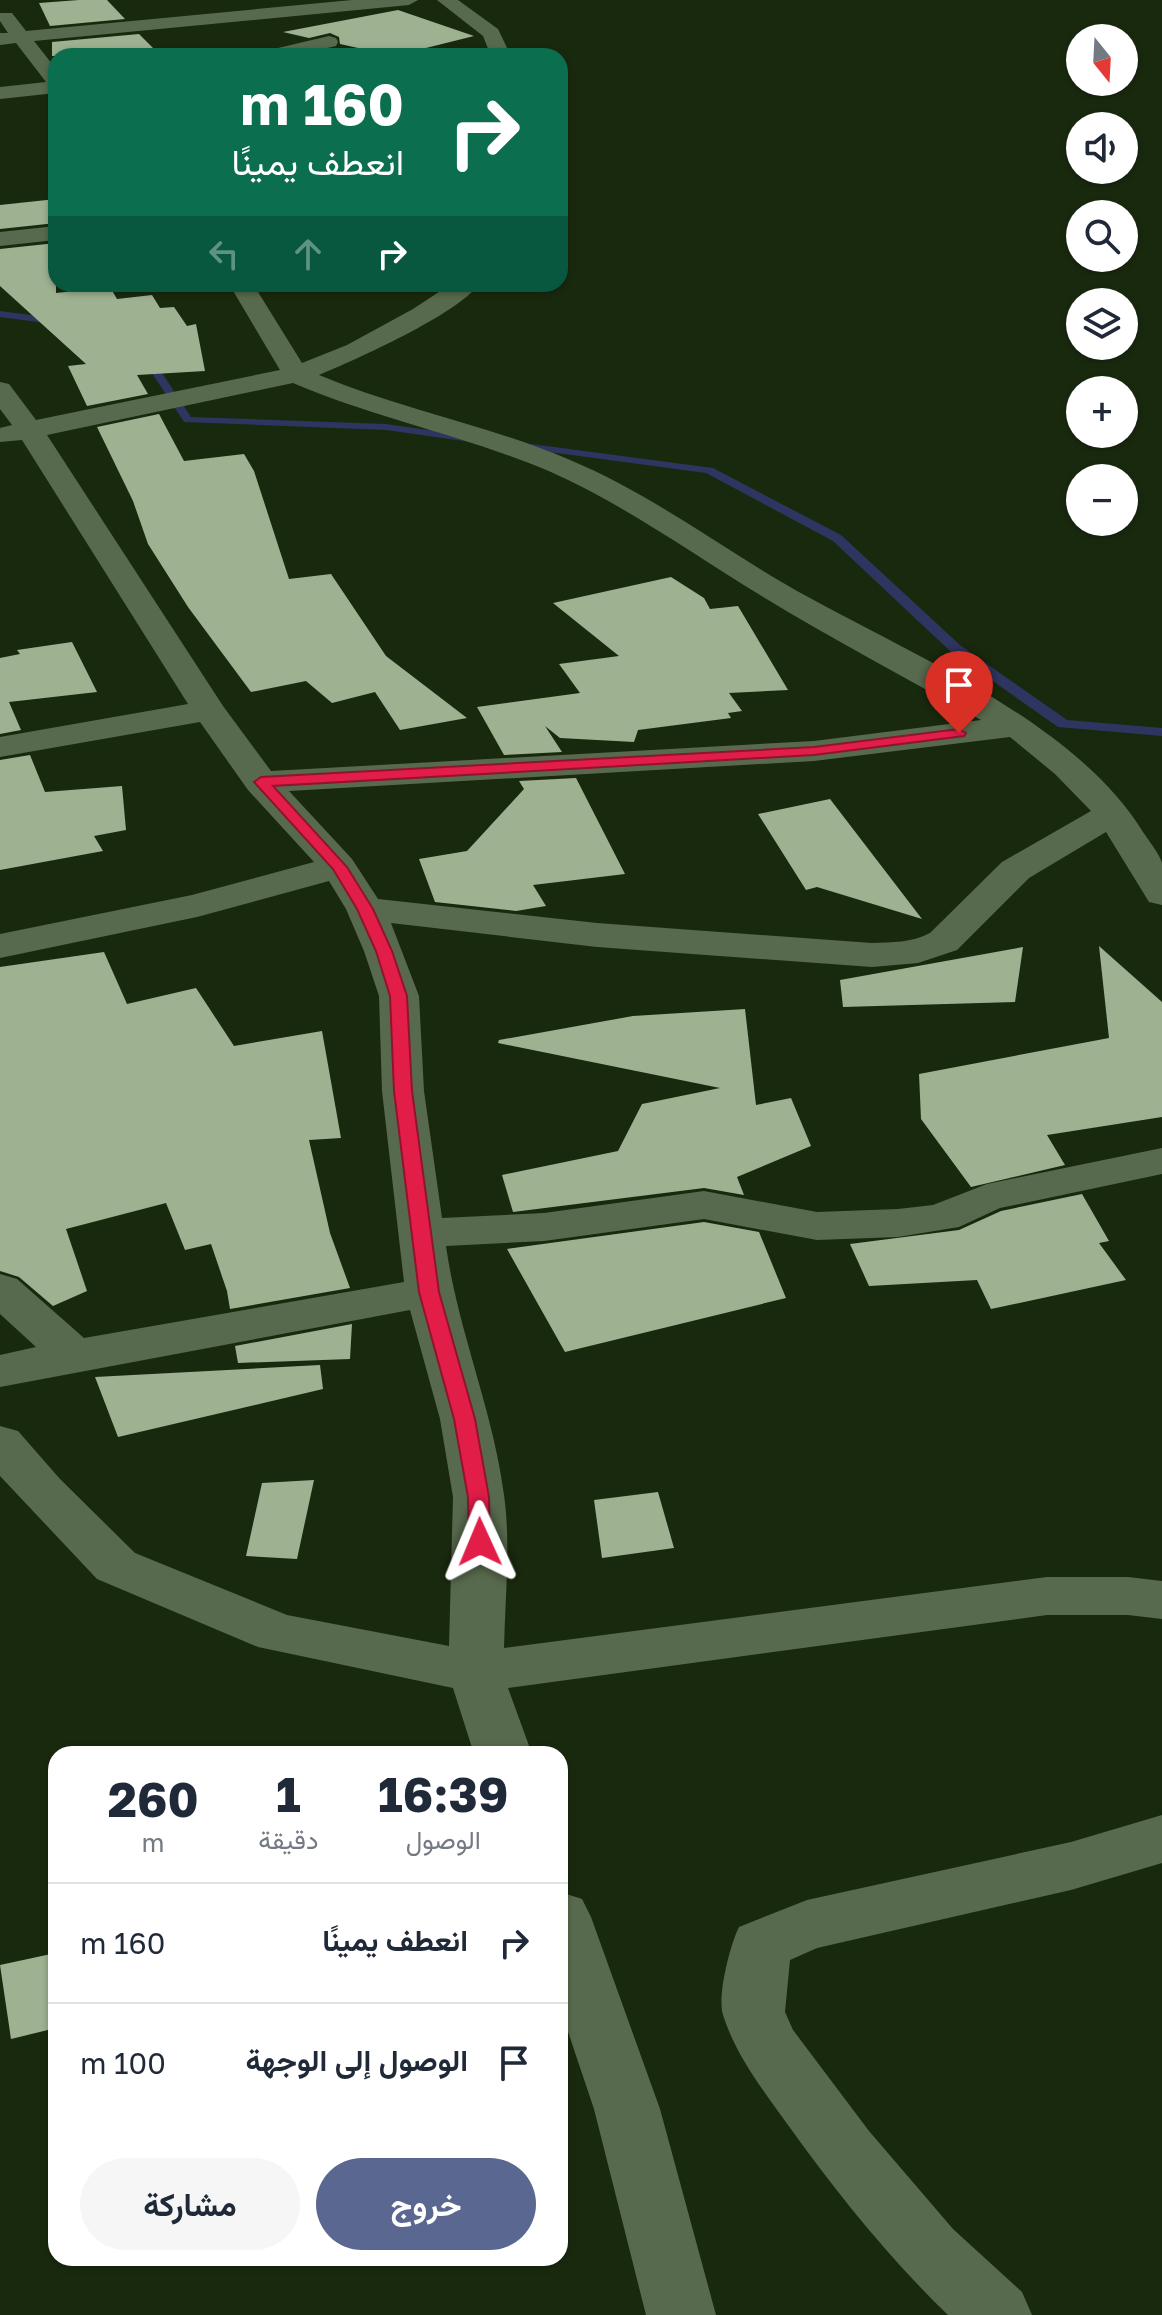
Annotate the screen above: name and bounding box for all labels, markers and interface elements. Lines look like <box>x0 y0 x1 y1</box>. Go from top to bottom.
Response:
north arrow <box>1066 24 1138 96</box>
map controls <box>1066 24 1138 536</box>
text: 160 m <box>240 70 404 137</box>
icon: right <box>432 80 536 184</box>
button: sound <box>1066 112 1138 184</box>
text: انعطف يمينًا <box>232 140 404 183</box>
button: search <box>1066 200 1138 272</box>
icon: left <box>202 232 246 276</box>
icon: ahead <box>286 232 330 276</box>
icon: right <box>370 232 414 276</box>
button: layers <box>1066 288 1138 360</box>
button: + <box>1066 376 1138 448</box>
button: − <box>1066 464 1138 536</box>
pin <box>925 651 993 733</box>
icon: arrive <box>937 663 981 707</box>
position arrow <box>438 1500 522 1584</box>
text: 1 <box>276 1765 301 1823</box>
text: 16:39 <box>378 1765 508 1823</box>
text: 260 <box>108 1770 199 1828</box>
text: دقيقة <box>258 1824 318 1855</box>
text: الوصول <box>406 1824 481 1855</box>
text: m <box>142 1827 165 1858</box>
icon: right <box>492 1921 536 1965</box>
text: انعطف يمينًا <box>322 1922 468 1958</box>
text: 160 m <box>80 1925 165 1961</box>
icon: arrive <box>492 2041 536 2085</box>
text: الوصول إلى الوجهة <box>246 2042 468 2078</box>
text: 100 m <box>80 2045 166 2081</box>
button: مشاركة <box>80 2158 300 2250</box>
button: خروج <box>316 2158 536 2250</box>

